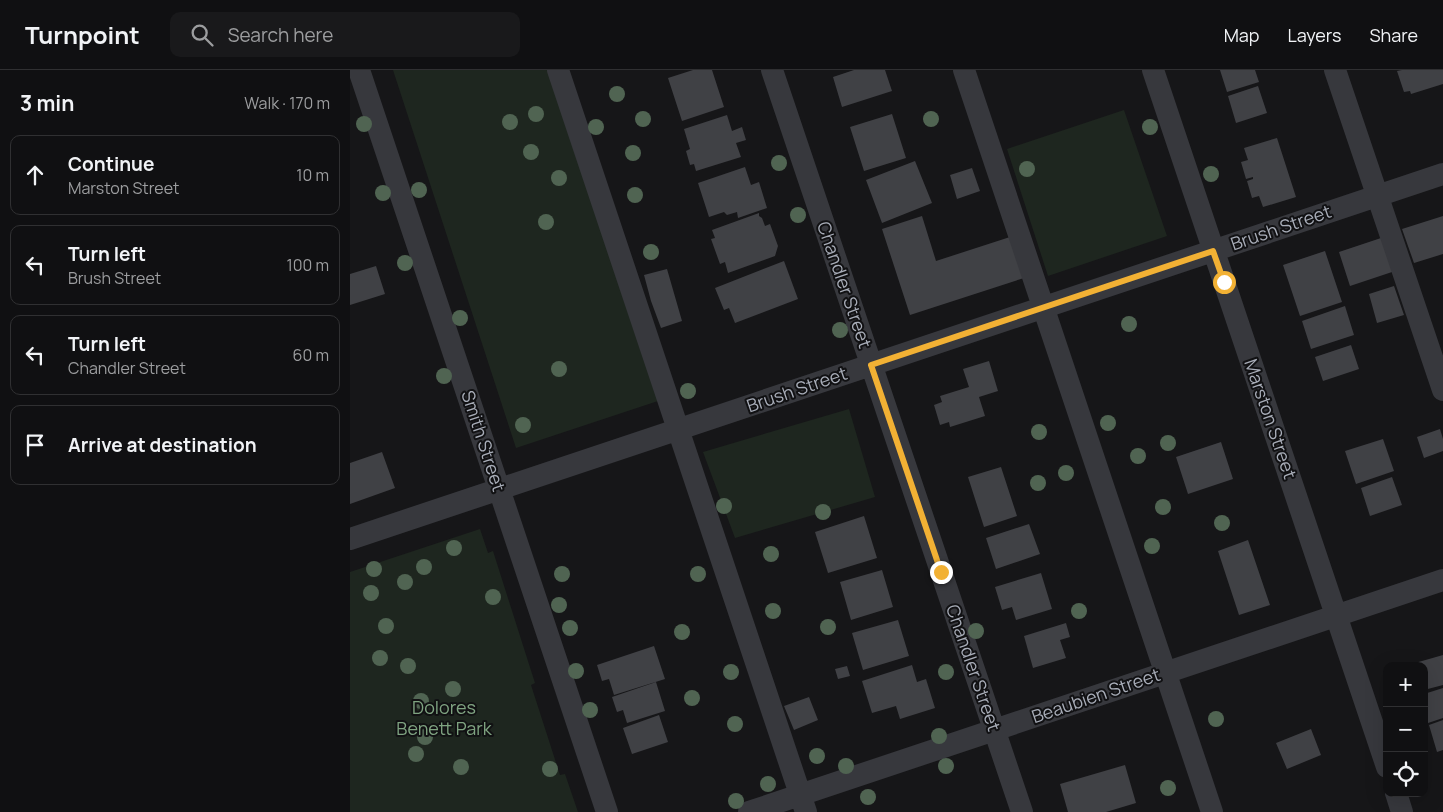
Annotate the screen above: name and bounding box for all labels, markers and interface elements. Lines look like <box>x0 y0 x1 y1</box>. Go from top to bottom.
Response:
search box <box>170 12 520 57</box>
text: Turnpoint <box>25 18 140 51</box>
icon: search <box>188 21 216 49</box>
text: Search here <box>228 22 333 48</box>
text: Map <box>1224 23 1259 47</box>
text: Layers <box>1287 23 1341 47</box>
text: Share <box>1369 23 1418 47</box>
text: 3 min <box>20 89 74 117</box>
text: Walk · 170 m <box>244 92 330 114</box>
text: Continue <box>68 151 154 177</box>
icon: ahead <box>21 161 49 189</box>
text: 10 m <box>296 164 329 186</box>
text: Marston Street <box>68 177 179 199</box>
street label: Brush Street <box>1227 199 1334 255</box>
street label: Chandler Street <box>812 218 878 351</box>
text: Turn left <box>68 241 146 267</box>
icon: left <box>21 251 49 279</box>
text: 100 m <box>286 254 329 276</box>
text: Brush Street <box>68 267 161 289</box>
route start <box>1213 271 1236 294</box>
text: Turn left <box>68 331 146 357</box>
icon: left <box>21 341 49 369</box>
text: 60 m <box>293 344 329 366</box>
street label: Marston Street <box>1239 355 1303 482</box>
text: Chandler Street <box>68 357 186 379</box>
street label: Brush Street <box>743 361 850 417</box>
street label: Smith Street <box>456 387 512 494</box>
icon: arrive <box>21 431 49 459</box>
text: Arrive at destination <box>68 432 257 458</box>
route end <box>930 561 953 584</box>
street label: Chandler Street <box>941 601 1007 734</box>
street label: Beaubien Street <box>1028 662 1163 728</box>
map controls <box>1383 662 1428 797</box>
button: + <box>1383 662 1428 707</box>
park label: Dolores Benett Park <box>396 695 493 740</box>
button: − <box>1383 707 1428 752</box>
button: locate <box>1383 752 1428 797</box>

